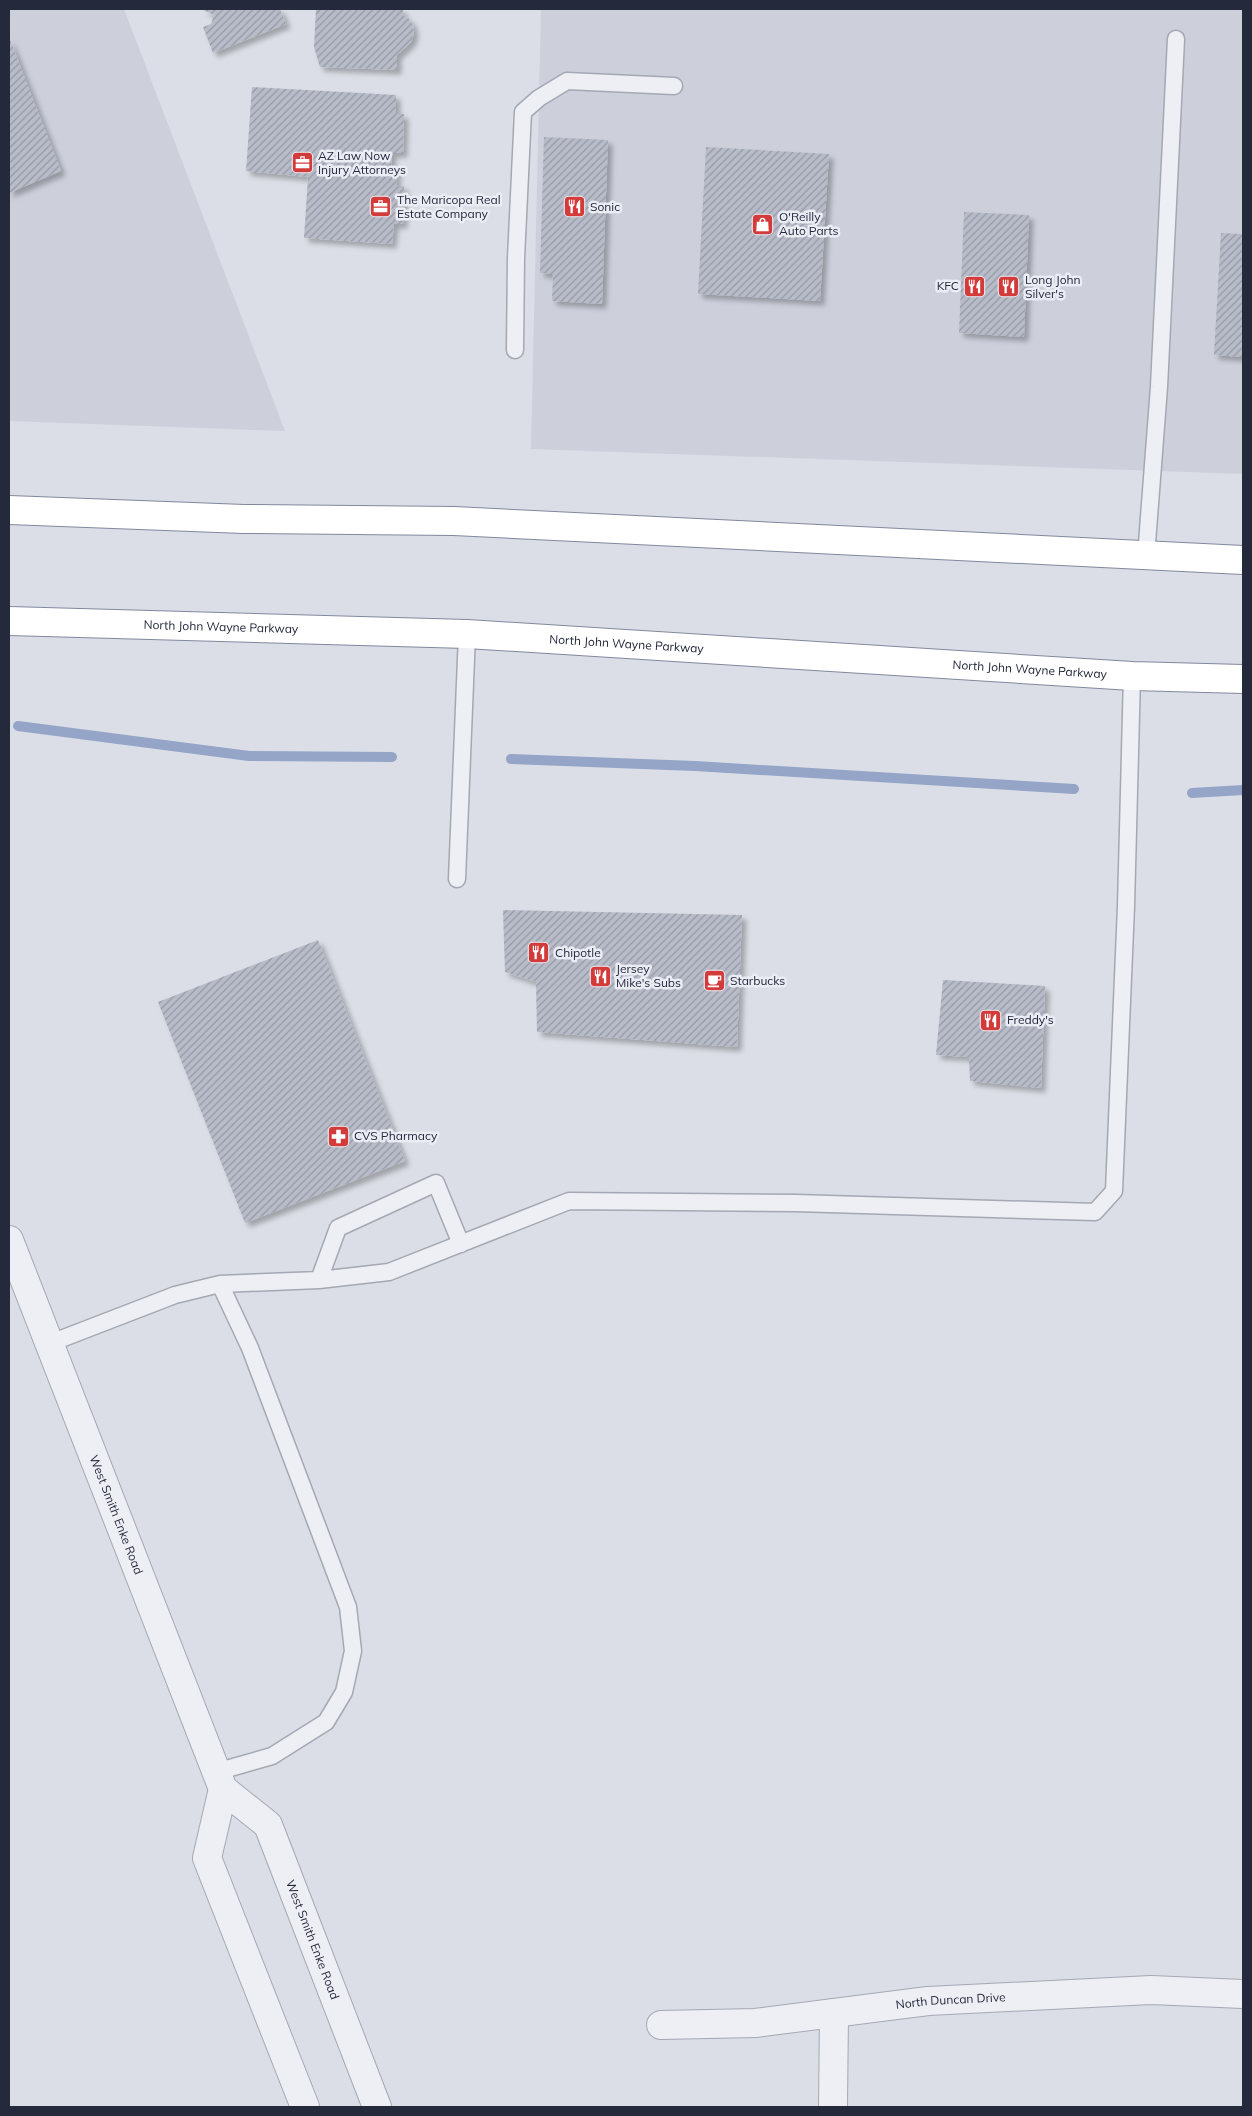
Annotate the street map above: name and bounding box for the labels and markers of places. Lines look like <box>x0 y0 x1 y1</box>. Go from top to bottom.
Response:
place label: AZ Law Now Injury Attorneys <box>318 148 406 177</box>
office icon: AZ Law Now Injury Attorneys <box>290 151 314 175</box>
place label: The Maricopa Real Estate Company <box>397 192 501 221</box>
office icon: The Maricopa Real Estate Company <box>369 195 393 219</box>
restaurant icon: Sonic <box>562 195 586 219</box>
place label: Sonic <box>590 199 620 214</box>
place label: O'Reilly Auto Parts <box>779 209 838 238</box>
shop icon: O'Reilly Auto Parts <box>751 212 775 236</box>
place label: Long John Silver's <box>1025 272 1081 301</box>
restaurant icon: KFC <box>963 274 987 298</box>
restaurant icon: Long John Silver's <box>997 275 1021 299</box>
place label: KFC <box>937 278 959 293</box>
restaurant icon: Chipotle <box>527 941 551 965</box>
place label: Chipotle <box>555 945 601 960</box>
place label: Jersey Mike's Subs <box>616 961 681 990</box>
restaurant icon: Jersey Mike's Subs <box>588 964 612 988</box>
cafe icon: Starbucks <box>702 969 726 993</box>
place label: Starbucks <box>730 973 785 988</box>
restaurant icon: Freddy's <box>979 1008 1003 1032</box>
place label: Freddy's <box>1007 1012 1054 1027</box>
pharmacy icon: CVS Pharmacy <box>326 1124 350 1148</box>
place label: CVS Pharmacy <box>354 1128 438 1143</box>

